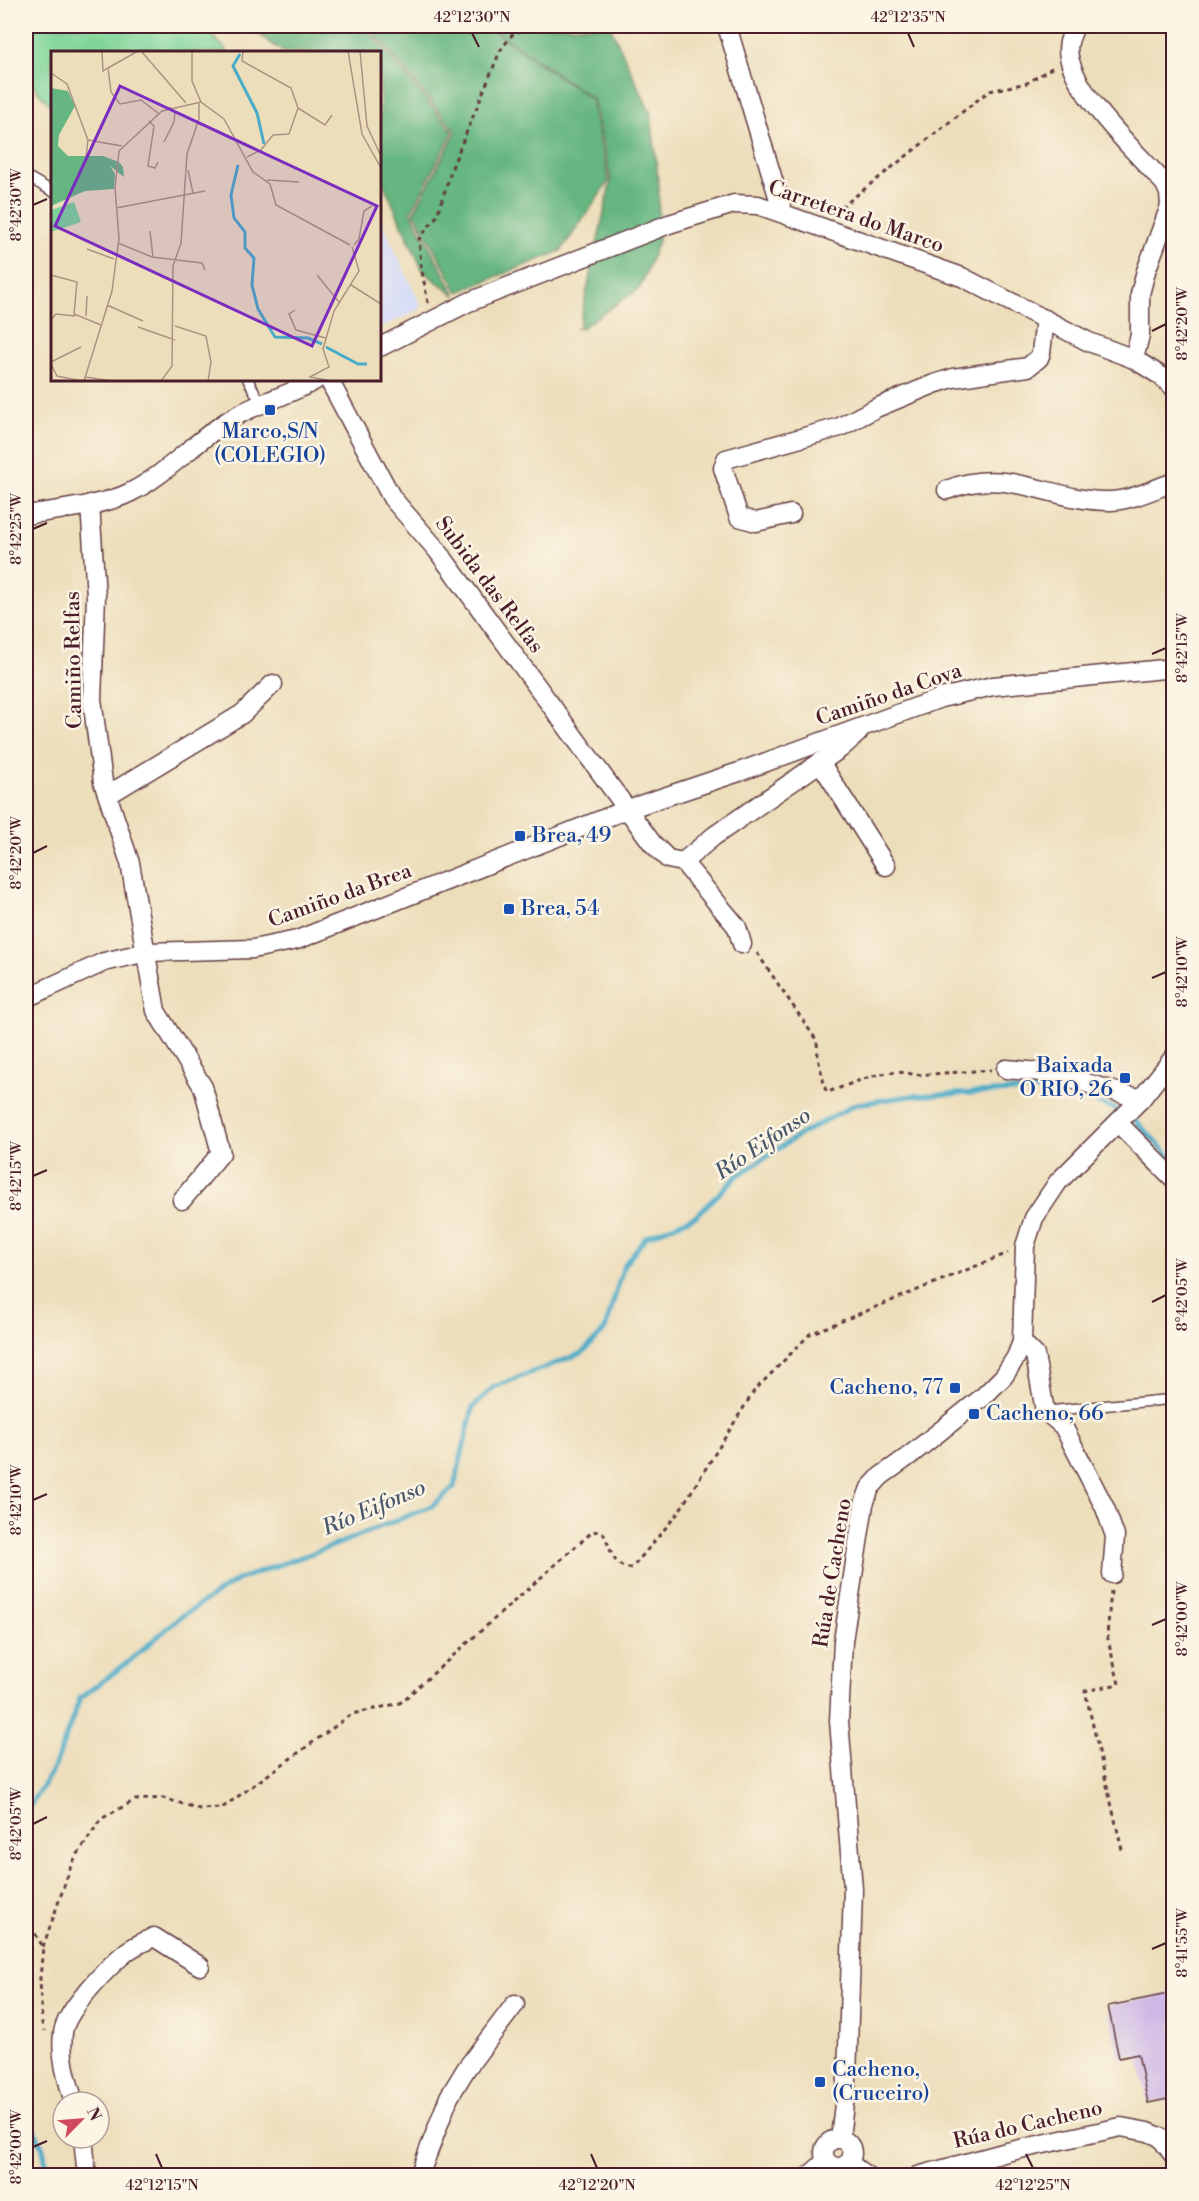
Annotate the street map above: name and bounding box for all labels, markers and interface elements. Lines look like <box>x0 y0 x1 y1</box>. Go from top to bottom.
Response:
text: 42°12'30"N <box>434 8 510 27</box>
text: 42°12'35"N <box>870 8 946 27</box>
inset map <box>51 51 381 381</box>
text: 8°42'30"W <box>7 168 26 242</box>
street label: Carretera do Marco <box>765 175 947 259</box>
text: 8°42'20"W <box>1173 287 1192 361</box>
marker: Marco,S/N (COLEGIO) <box>263 403 277 417</box>
place label: Marco,S/N (COLEGIO) <box>214 419 326 469</box>
text: 8°42'25"W <box>7 493 26 565</box>
street label: Subida das Relfas <box>429 511 549 659</box>
street label: Camiño Relfas <box>60 591 88 729</box>
text: 8°42'15"W <box>1173 613 1192 683</box>
street label: Camiño da Cova <box>813 658 966 732</box>
text: 8°42'20"W <box>7 816 26 890</box>
place label: Brea, 49 <box>531 823 611 849</box>
marker: Brea, 49 <box>513 829 527 843</box>
street label: Camiño da Brea <box>265 858 416 934</box>
place label: Brea, 54 <box>520 896 600 922</box>
marker: Brea, 54 <box>502 902 516 916</box>
text: 8°42'10"W <box>1173 936 1192 1007</box>
place label: Baixada O RIO, 26 <box>1020 1053 1113 1103</box>
marker: Baixada O RIO, 26 <box>1118 1071 1132 1085</box>
water label: Río Eifonso <box>709 1102 816 1186</box>
text: 8°42'15"W <box>7 1141 26 1211</box>
text: 8°42'05"W <box>1173 1258 1192 1332</box>
place label: Cacheno, 77 <box>830 1375 943 1401</box>
marker: Cacheno, 77 <box>948 1381 962 1395</box>
place label: Cacheno, 66 <box>986 1401 1104 1427</box>
marker: Cacheno, 66 <box>967 1407 981 1421</box>
text: 8°42'10"W <box>7 1464 26 1535</box>
water label: Río Eifonso <box>317 1474 430 1542</box>
street label: Rúa de Cacheno <box>808 1496 858 1650</box>
text: 8°42'00"W <box>1173 1581 1192 1656</box>
text: 8°42'05"W <box>7 1787 26 1861</box>
text: 8°41'55"W <box>1173 1908 1192 1978</box>
place label: Cacheno, (Cruceiro) <box>832 2057 930 2107</box>
marker: Cacheno, (Cruceiro) <box>813 2075 827 2089</box>
north arrow <box>51 2090 111 2150</box>
street label: Rúa do Cacheno <box>951 2095 1105 2155</box>
text: N <box>82 2104 106 2124</box>
text: 8°42'00"W <box>7 2109 26 2184</box>
text: 42°12'15"N <box>125 2176 199 2195</box>
text: 42°12'20"N <box>558 2176 636 2195</box>
text: 42°12'25"N <box>995 2176 1071 2195</box>

